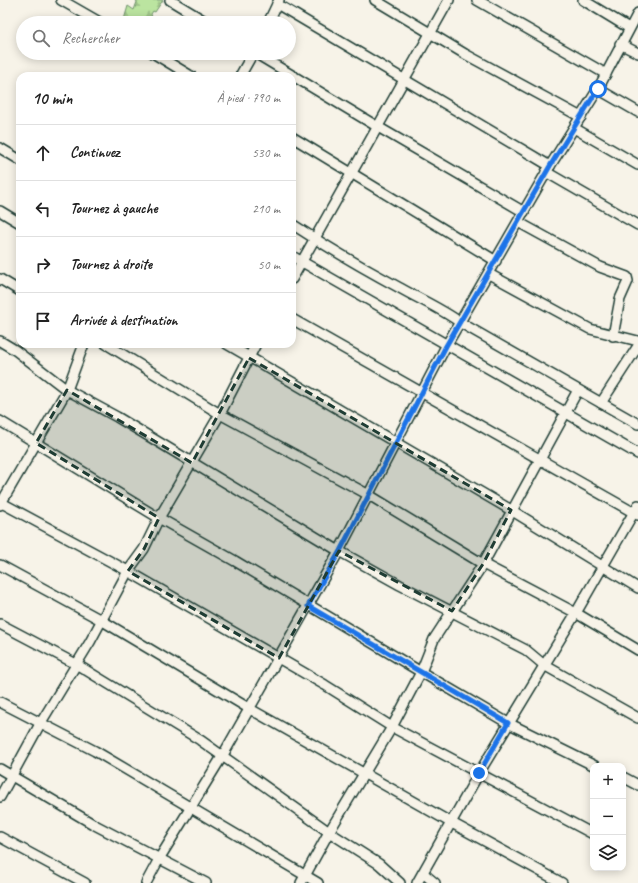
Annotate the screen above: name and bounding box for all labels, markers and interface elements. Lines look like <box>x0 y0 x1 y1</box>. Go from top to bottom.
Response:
search box <box>16 16 296 60</box>
icon: search <box>30 27 52 49</box>
text: Rechercher <box>62 29 120 48</box>
route start <box>589 80 607 98</box>
text: 10 min <box>32 88 72 109</box>
text: À pied · 790 m <box>217 90 280 106</box>
icon: ahead <box>32 142 54 164</box>
text: Continuez <box>70 143 120 162</box>
text: 530 m <box>252 145 280 161</box>
icon: left <box>32 198 54 220</box>
text: Tournez à gauche <box>70 199 157 218</box>
text: 210 m <box>252 201 280 217</box>
icon: right <box>32 254 54 276</box>
text: Tournez à droite <box>70 255 152 274</box>
text: 50 m <box>258 257 280 273</box>
icon: arrive <box>32 310 54 332</box>
text: Arrivée à destination <box>70 311 178 330</box>
map controls <box>590 763 626 871</box>
button: + <box>590 763 626 799</box>
route end <box>470 764 488 782</box>
button: − <box>590 799 626 835</box>
button: layers <box>590 835 626 871</box>

